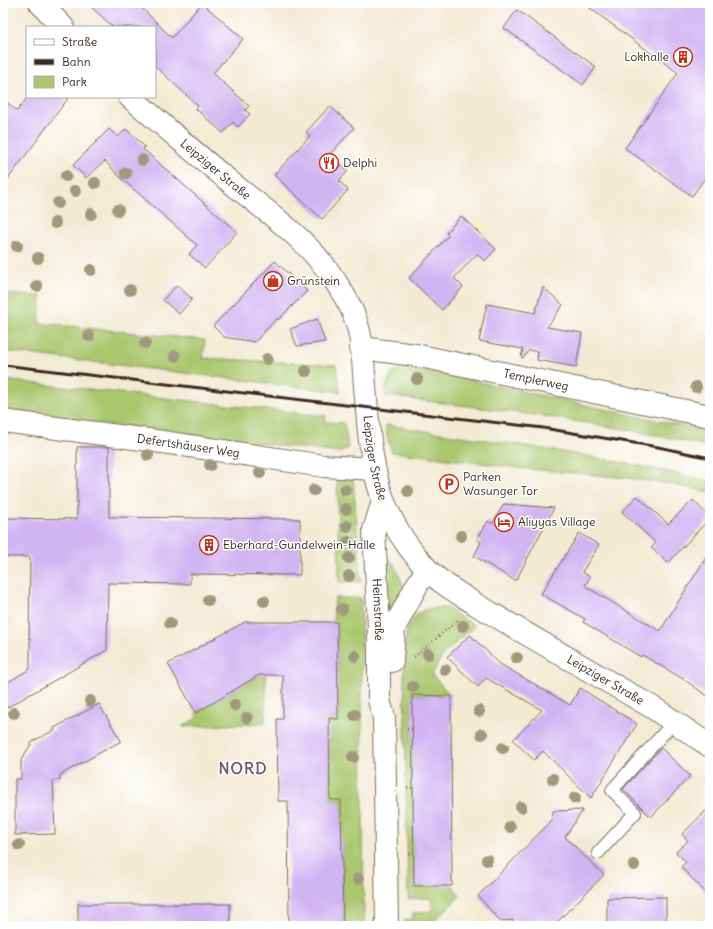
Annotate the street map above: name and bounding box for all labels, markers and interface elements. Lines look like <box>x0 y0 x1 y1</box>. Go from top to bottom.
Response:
legend <box>26 26 156 98</box>
text: Straße <box>62 34 97 49</box>
building icon: Lokhalle <box>672 46 694 68</box>
place label: Lokhalle <box>624 49 669 64</box>
text: Bahn <box>62 54 91 69</box>
text: Park <box>62 74 87 89</box>
street label: Leipziger Straße <box>178 136 254 202</box>
restaurant icon: Delphi <box>318 152 340 174</box>
place label: Delphi <box>343 155 377 170</box>
shop icon: Grünstein <box>262 270 284 292</box>
place label: Grünstein <box>287 273 340 288</box>
street label: Templerweg <box>502 366 570 394</box>
street label: Leipziger Straße <box>360 415 391 502</box>
street label: Defertshäuser Weg <box>136 431 241 460</box>
place label: Parken Wasunger Tor <box>463 469 538 498</box>
parking icon: Parken Wasunger Tor <box>438 473 460 495</box>
hotel icon: Aliyyas Village <box>493 511 515 533</box>
place label: Aliyyas Village <box>518 514 595 529</box>
building icon: Eberhard-Gundelwein-Halle <box>198 534 220 556</box>
place label: Eberhard-Gundelwein-Halle <box>223 537 375 552</box>
street label: Heimstraße <box>369 578 387 641</box>
street label: Leipziger Straße <box>565 651 647 708</box>
district label: NORD <box>219 758 267 778</box>

